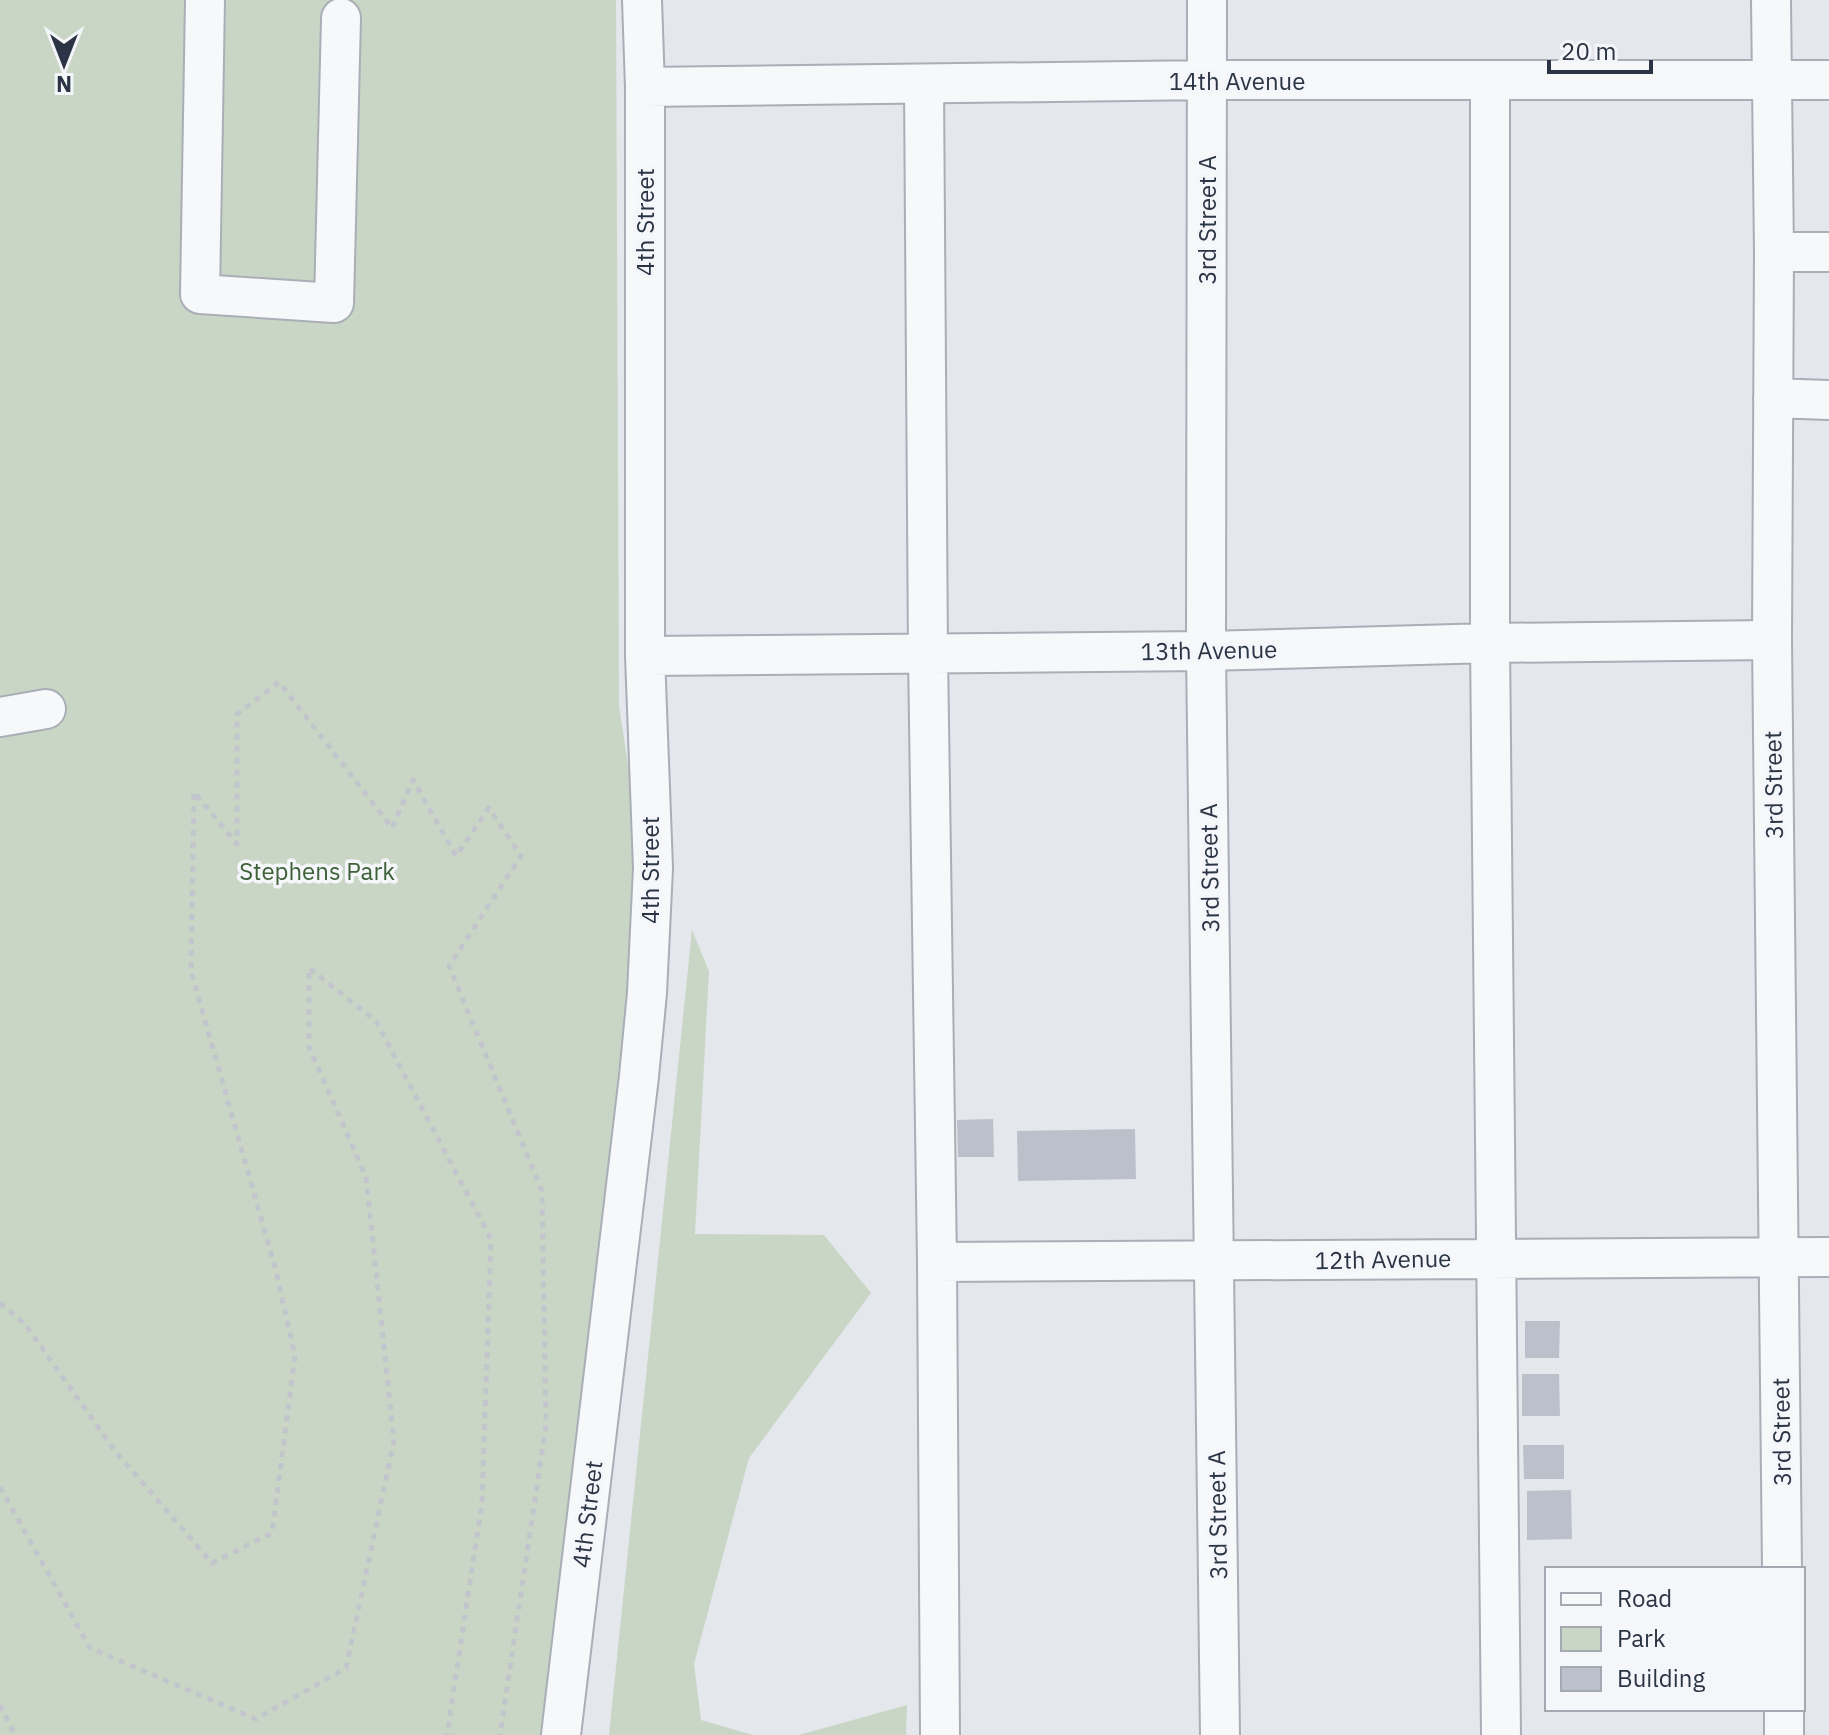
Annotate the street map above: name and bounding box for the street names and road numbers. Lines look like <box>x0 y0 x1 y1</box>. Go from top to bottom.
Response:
street label: 14th Avenue <box>1169 65 1305 97</box>
street label: 3rd Street A <box>1191 155 1223 285</box>
street label: 4th Street <box>629 168 661 276</box>
street label: 13th Avenue <box>1140 633 1278 667</box>
street label: 3rd Street <box>1756 730 1790 840</box>
street label: 3rd Street A <box>1192 803 1226 933</box>
street label: 4th Street <box>634 816 666 924</box>
street label: 12th Avenue <box>1314 1242 1452 1276</box>
street label: 3rd Street <box>1764 1377 1798 1487</box>
street label: 3rd Street A <box>1200 1450 1234 1580</box>
street label: 4th Street <box>565 1458 609 1570</box>

